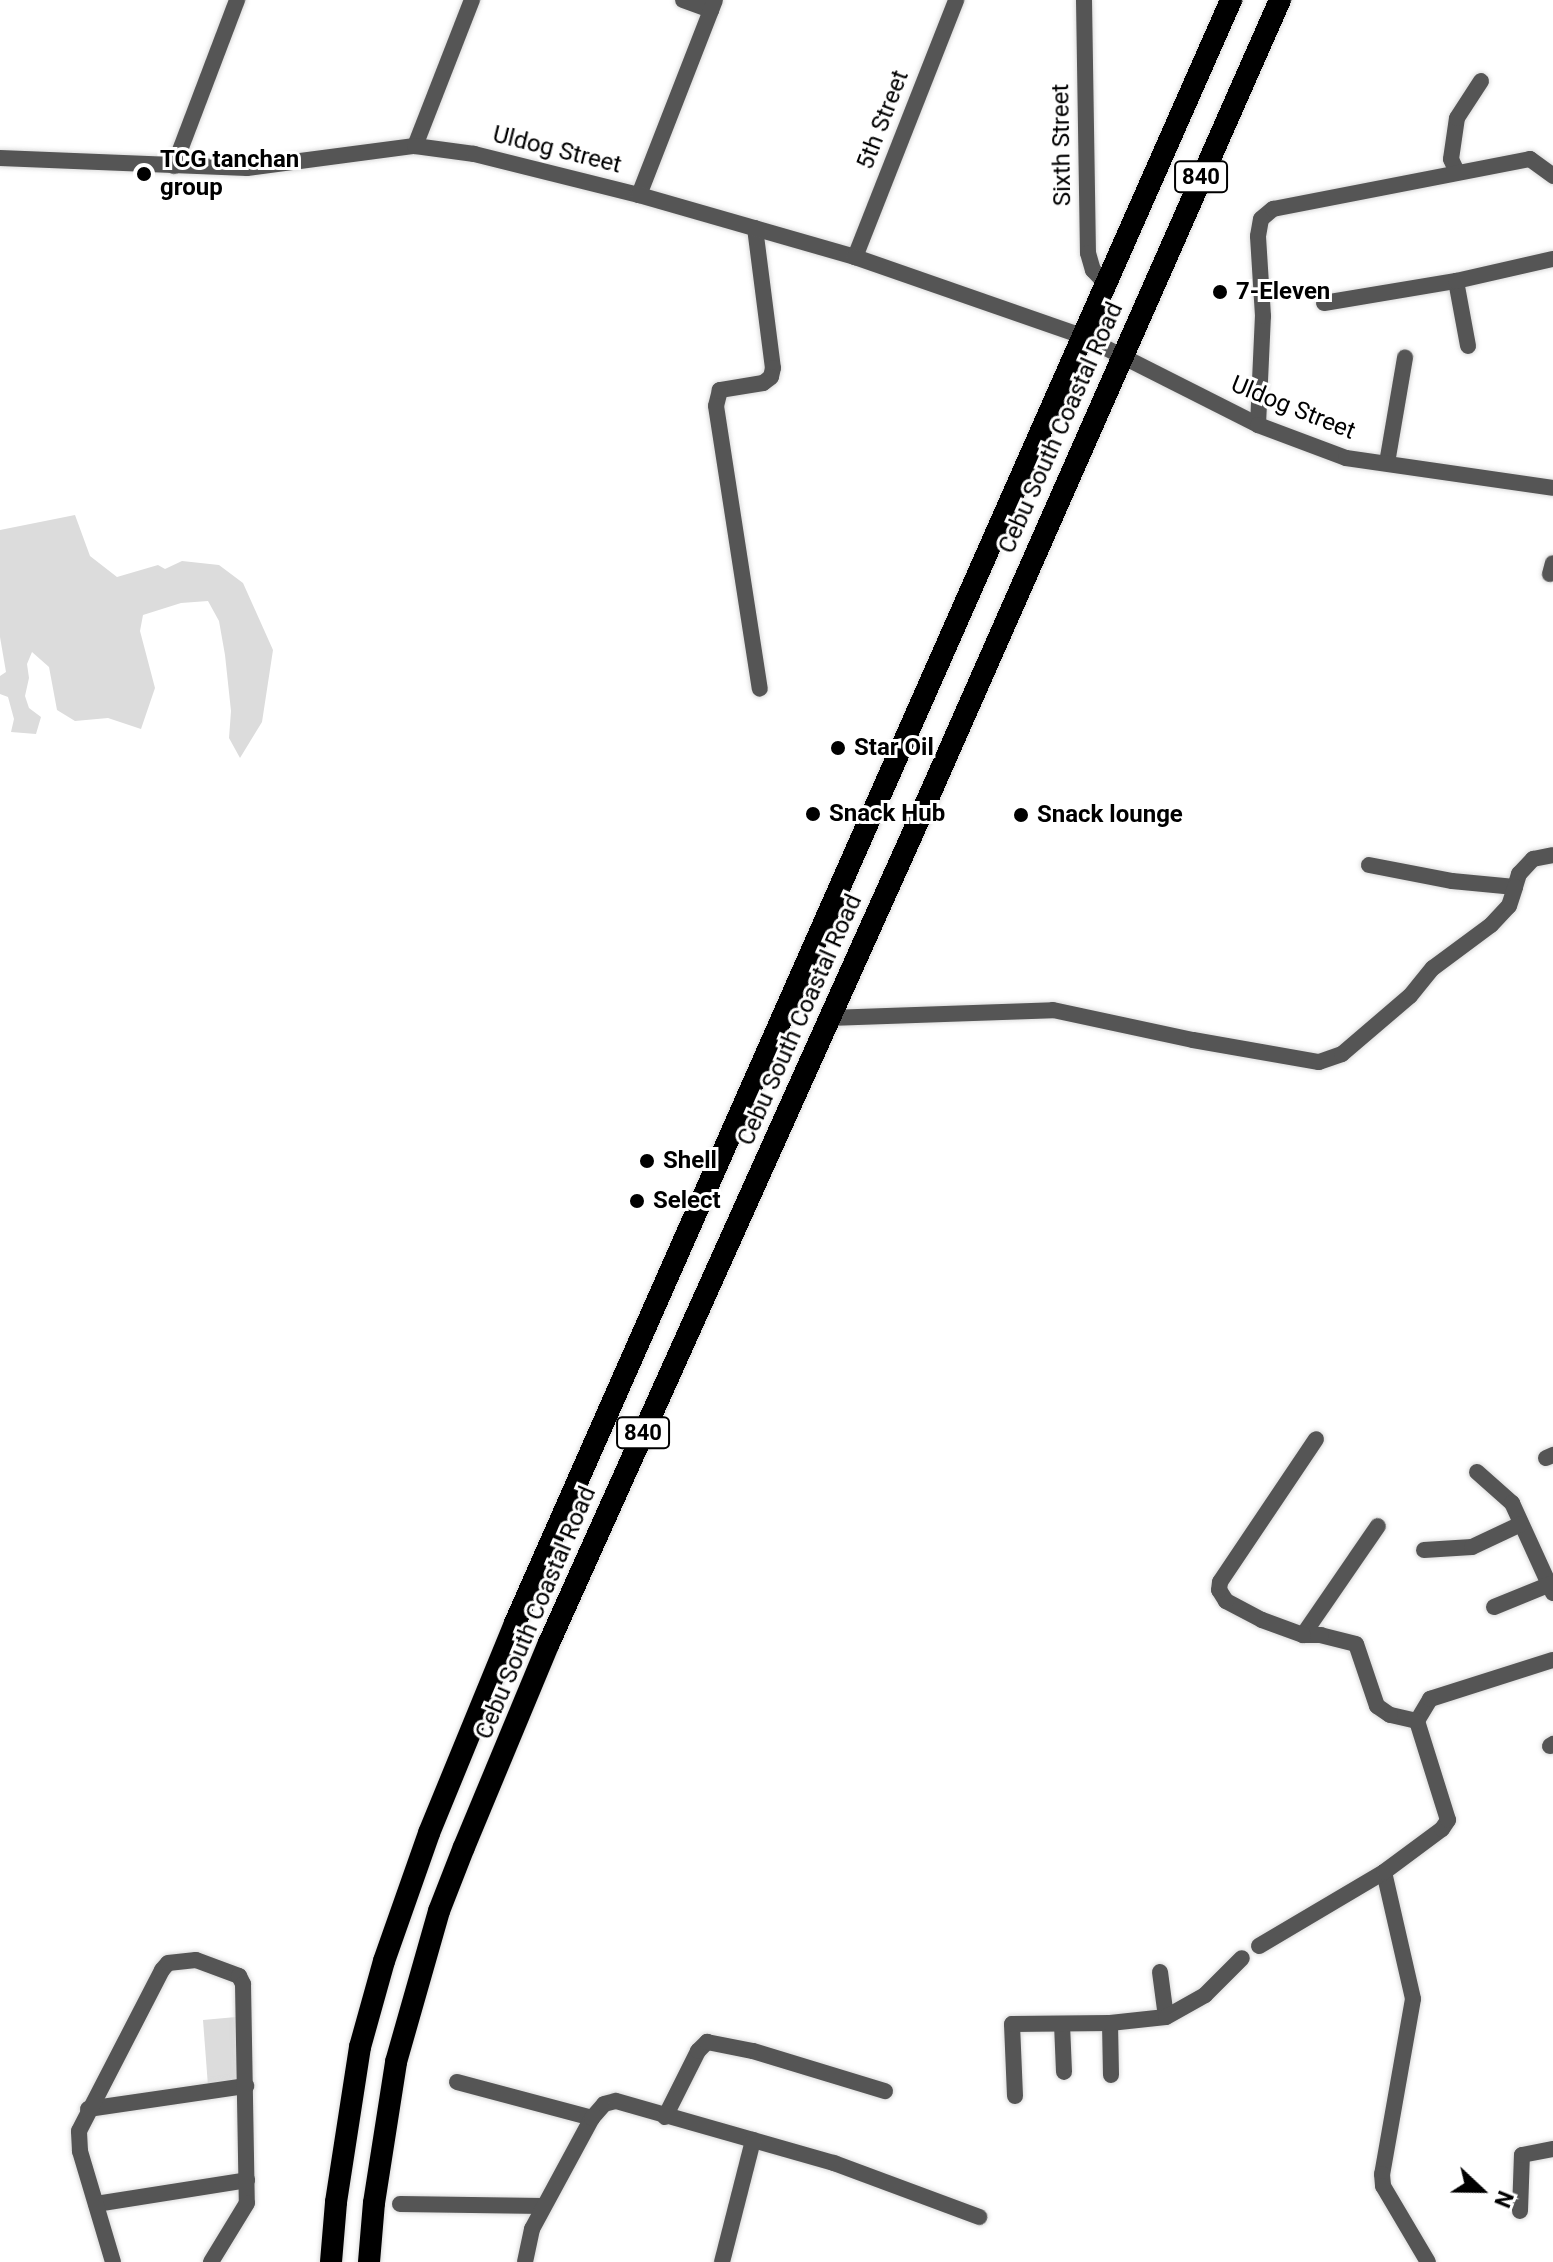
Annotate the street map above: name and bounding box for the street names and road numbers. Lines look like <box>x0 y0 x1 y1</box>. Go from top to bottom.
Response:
street label: 5th Street <box>851 66 915 174</box>
street label: Sixth Street <box>1047 84 1077 206</box>
street label: Uldog Street <box>490 120 624 180</box>
road number: 840 <box>1173 159 1229 195</box>
street label: Cebu South Coastal Road <box>993 298 1129 558</box>
street label: Uldog Street <box>1227 370 1359 446</box>
street label: Cebu South Coastal Road <box>732 890 868 1150</box>
road number: 840 <box>615 1415 671 1451</box>
street label: Cebu South Coastal Road <box>470 1482 602 1744</box>

